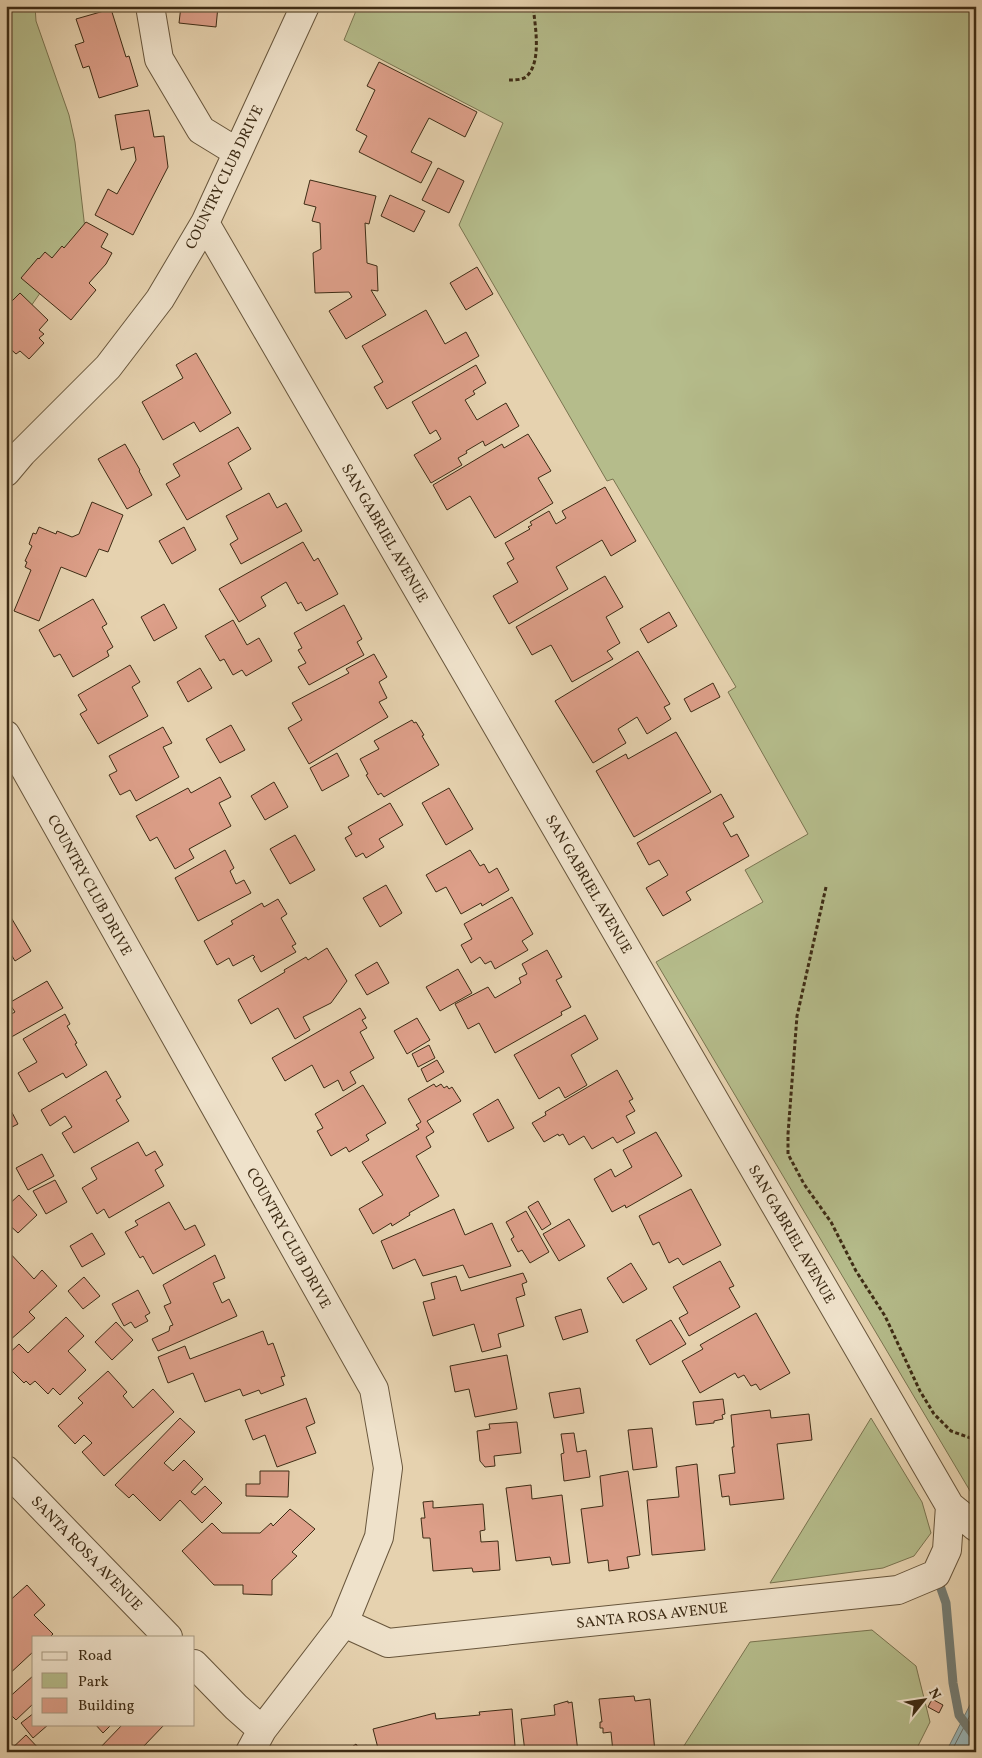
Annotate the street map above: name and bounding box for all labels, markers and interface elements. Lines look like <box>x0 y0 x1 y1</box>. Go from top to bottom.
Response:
street label: COUNTRY CLUB DRIVE <box>181 102 269 253</box>
street label: SAN GABRIEL AVENUE <box>335 460 432 607</box>
street label: COUNTRY CLUB DRIVE <box>41 811 136 960</box>
street label: SAN GABRIEL AVENUE <box>539 811 636 958</box>
street label: SAN GABRIEL AVENUE <box>742 1161 839 1308</box>
street label: COUNTRY CLUB DRIVE <box>240 1164 335 1313</box>
street label: SANTA ROSA AVENUE <box>25 1492 146 1616</box>
street label: SANTA ROSA AVENUE <box>575 1598 729 1635</box>
legend <box>32 1636 195 1726</box>
text: Road <box>78 1646 112 1667</box>
text: Park <box>78 1672 109 1693</box>
north arrow <box>900 1676 950 1726</box>
text: N <box>923 1685 945 1703</box>
text: Building <box>78 1696 135 1717</box>

